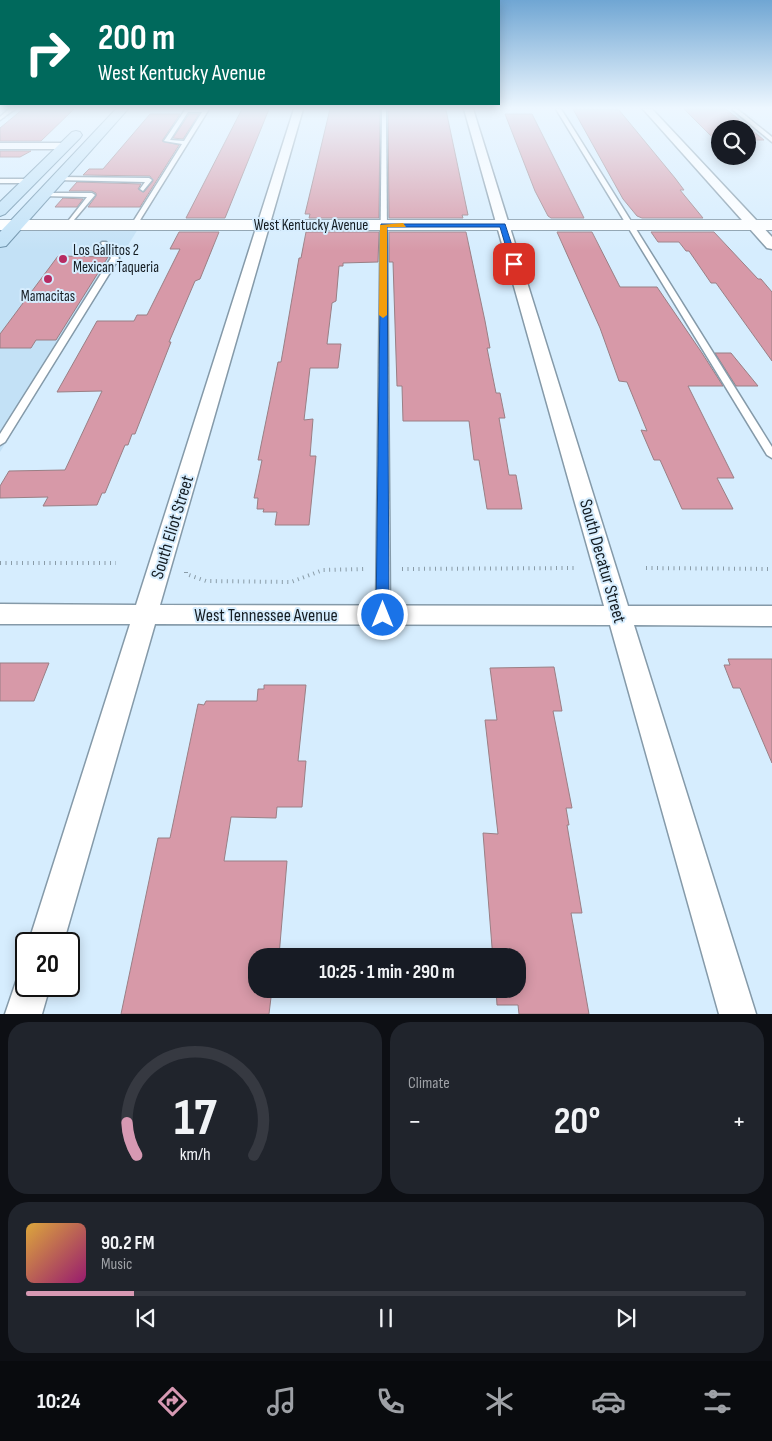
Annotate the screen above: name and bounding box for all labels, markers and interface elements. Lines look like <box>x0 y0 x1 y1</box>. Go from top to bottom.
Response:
text: 200 m <box>98 17 175 60</box>
icon: right <box>15 20 80 85</box>
text: West Kentucky Avenue <box>98 60 266 87</box>
map controls <box>711 120 756 165</box>
button: search <box>711 120 756 165</box>
street label: West Kentucky Avenue <box>254 216 368 235</box>
place label: Los Gallitos 2 Mexican Taqueria <box>73 241 159 277</box>
pin <box>493 243 535 285</box>
icon: arrive <box>500 250 528 278</box>
marker: Los Gallitos 2 Mexican Taqueria <box>57 253 69 265</box>
marker: Mamacitas <box>42 273 54 285</box>
place label: Mamacitas <box>21 287 75 306</box>
street label: South Eliot Street <box>147 472 198 581</box>
street label: South Decatur Street <box>575 497 630 626</box>
position arrow <box>356 588 408 640</box>
street label: West Tennessee Avenue <box>194 605 338 626</box>
speed limit sign: 20 <box>15 932 80 997</box>
text: 10:25 · 1 min · 290 m <box>319 961 455 984</box>
text: Climate <box>408 1074 450 1093</box>
text: 17 <box>174 1087 217 1150</box>
text: 20° <box>554 1099 600 1144</box>
text: − <box>408 1105 422 1138</box>
text: + <box>732 1105 746 1138</box>
text: km/h <box>180 1144 210 1165</box>
text: 90.2 FM <box>101 1232 155 1255</box>
text: Music <box>101 1255 132 1274</box>
icon: previous <box>132 1304 160 1332</box>
icon: pause <box>372 1304 400 1332</box>
icon: next <box>612 1304 640 1332</box>
icon: directions <box>155 1384 190 1419</box>
icon: music <box>264 1384 299 1419</box>
icon: phone <box>373 1384 408 1419</box>
icon: climate <box>482 1384 517 1419</box>
icon: car <box>591 1384 626 1419</box>
icon: filters <box>700 1384 735 1419</box>
text: 10:24 <box>37 1388 81 1415</box>

